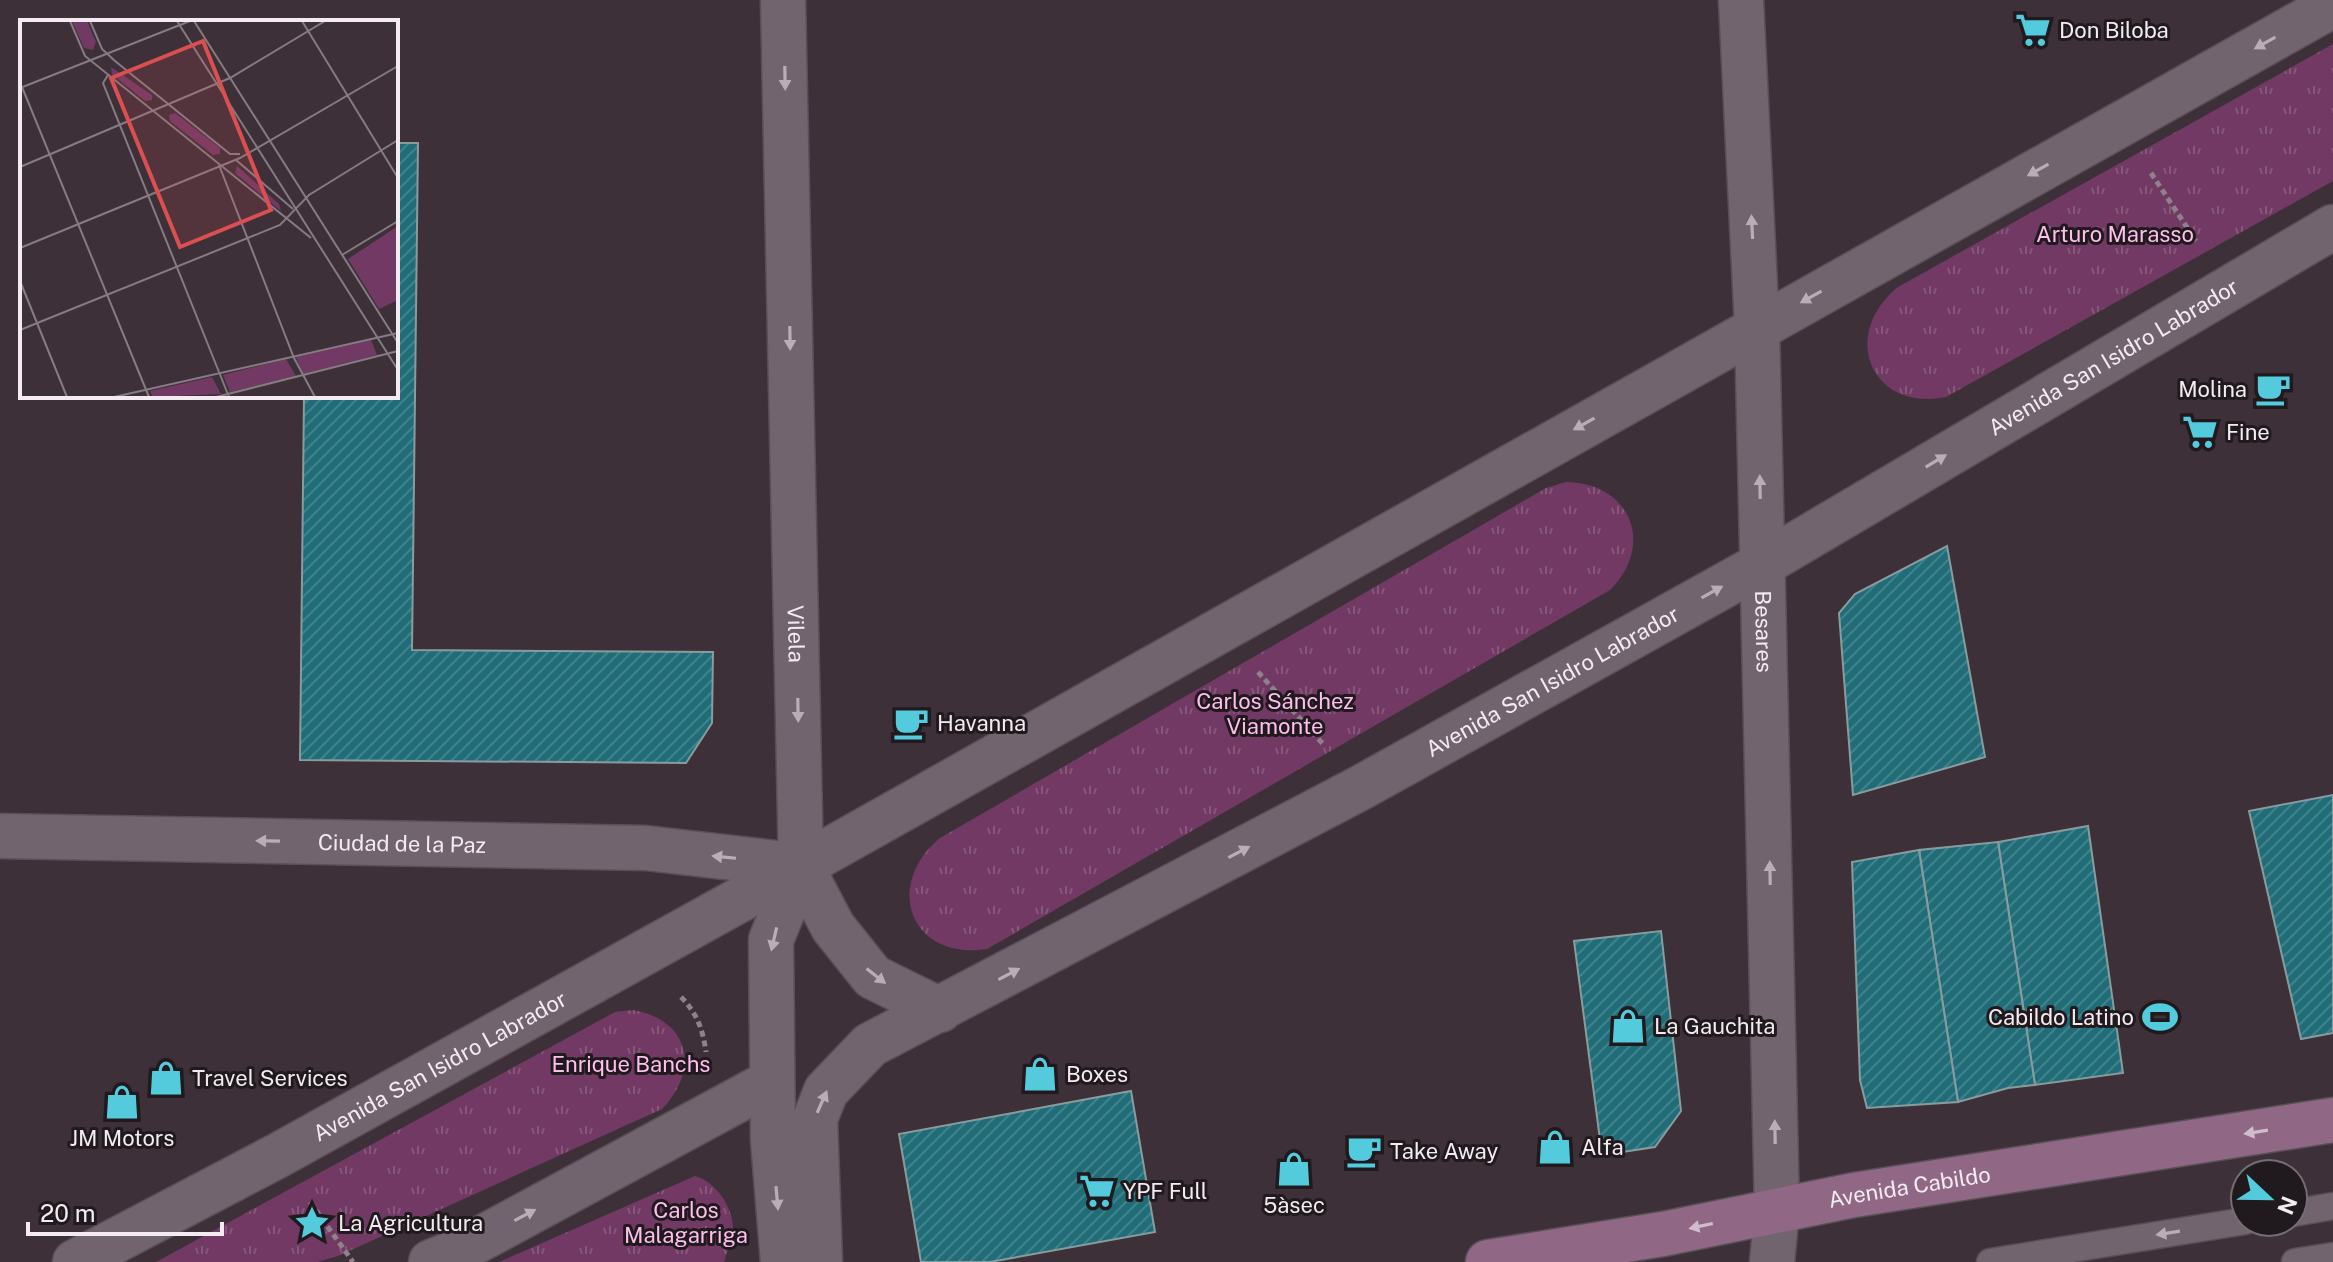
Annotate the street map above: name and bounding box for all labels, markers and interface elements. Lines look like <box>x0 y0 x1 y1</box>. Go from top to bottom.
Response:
supermarket icon: Don Biloba <box>2014 11 2052 49</box>
place label: Don Biloba <box>2059 17 2169 43</box>
inset map <box>20 20 398 398</box>
one-way arrow <box>2254 36 2276 50</box>
one-way arrow <box>778 66 791 91</box>
one-way arrow <box>2027 163 2050 177</box>
one-way arrow <box>1745 214 1758 239</box>
park label: Arturo Marasso <box>2036 221 2194 247</box>
street label: Avenida San Isidro Labrador <box>1983 273 2243 441</box>
one-way arrow <box>1800 289 1822 303</box>
one-way arrow <box>784 326 796 351</box>
cafe icon: Molina <box>2254 370 2292 408</box>
place label: Molina <box>2178 376 2247 402</box>
supermarket icon: Fine <box>2181 413 2219 451</box>
one-way arrow <box>1573 417 1596 431</box>
place label: Fine <box>2226 419 2270 445</box>
one-way arrow <box>1925 454 1947 468</box>
one-way arrow <box>1754 474 1766 499</box>
one-way arrow <box>1701 586 1723 600</box>
street label: Besares <box>1750 590 1778 673</box>
street label: Avenida San Isidro Labrador <box>1421 600 1683 762</box>
street label: Vilela <box>783 605 810 663</box>
park label: Carlos Sánchez Viamonte <box>1196 688 1354 739</box>
one-way arrow <box>792 698 804 723</box>
cafe icon: Havanna <box>892 704 930 742</box>
place label: Havanna <box>937 710 1026 736</box>
street label: Ciudad de la Paz <box>318 829 486 858</box>
one-way arrow <box>255 835 280 848</box>
one-way arrow <box>1227 846 1250 859</box>
one-way arrow <box>711 851 736 864</box>
one-way arrow <box>1763 860 1776 885</box>
one-way arrow <box>767 926 780 951</box>
one-way arrow <box>866 967 886 983</box>
one-way arrow <box>997 967 1020 980</box>
street label: Avenida San Isidro Labrador <box>308 985 571 1147</box>
sports icon: Cabildo Latino <box>2141 998 2179 1036</box>
place label: Cabildo Latino <box>1988 1004 2134 1030</box>
shop icon: La Gauchita <box>1609 1007 1647 1045</box>
place label: La Gauchita <box>1654 1013 1776 1039</box>
park label: Enrique Banchs <box>552 1051 710 1077</box>
shop icon: Boxes <box>1021 1055 1059 1093</box>
shop icon: Travel Services <box>147 1059 185 1097</box>
place label: Boxes <box>1066 1061 1128 1087</box>
place label: Travel Services <box>192 1065 348 1091</box>
shop icon: JM Motors <box>103 1083 141 1121</box>
one-way arrow <box>816 1090 829 1113</box>
one-way arrow <box>1769 1119 1782 1144</box>
place label: JM Motors <box>69 1125 175 1151</box>
one-way arrow <box>2243 1126 2268 1139</box>
shop icon: Alfa <box>1536 1128 1574 1166</box>
cafe icon: Take Away <box>1345 1132 1383 1170</box>
place label: Alfa <box>1581 1134 1624 1160</box>
place label: Take Away <box>1390 1138 1498 1164</box>
shop icon: 5àsec <box>1275 1150 1313 1188</box>
north arrow <box>2229 1158 2309 1238</box>
street label: Avenida Cabildo <box>1826 1161 1992 1213</box>
supermarket icon: YPF Full <box>1078 1172 1116 1210</box>
place label: YPF Full <box>1123 1178 1208 1204</box>
scale bar <box>28 1186 222 1236</box>
one-way arrow <box>771 1186 784 1211</box>
place label: 5àsec <box>1263 1192 1325 1218</box>
text: N <box>2272 1193 2303 1218</box>
park label: Carlos Malagarriga <box>624 1197 748 1248</box>
text: 20 m <box>40 1199 96 1227</box>
place icon: La Agricultura <box>293 1204 331 1242</box>
one-way arrow <box>514 1208 537 1221</box>
place label: La Agricultura <box>338 1210 483 1236</box>
one-way arrow <box>1688 1221 1713 1233</box>
one-way arrow <box>2155 1227 2180 1240</box>

